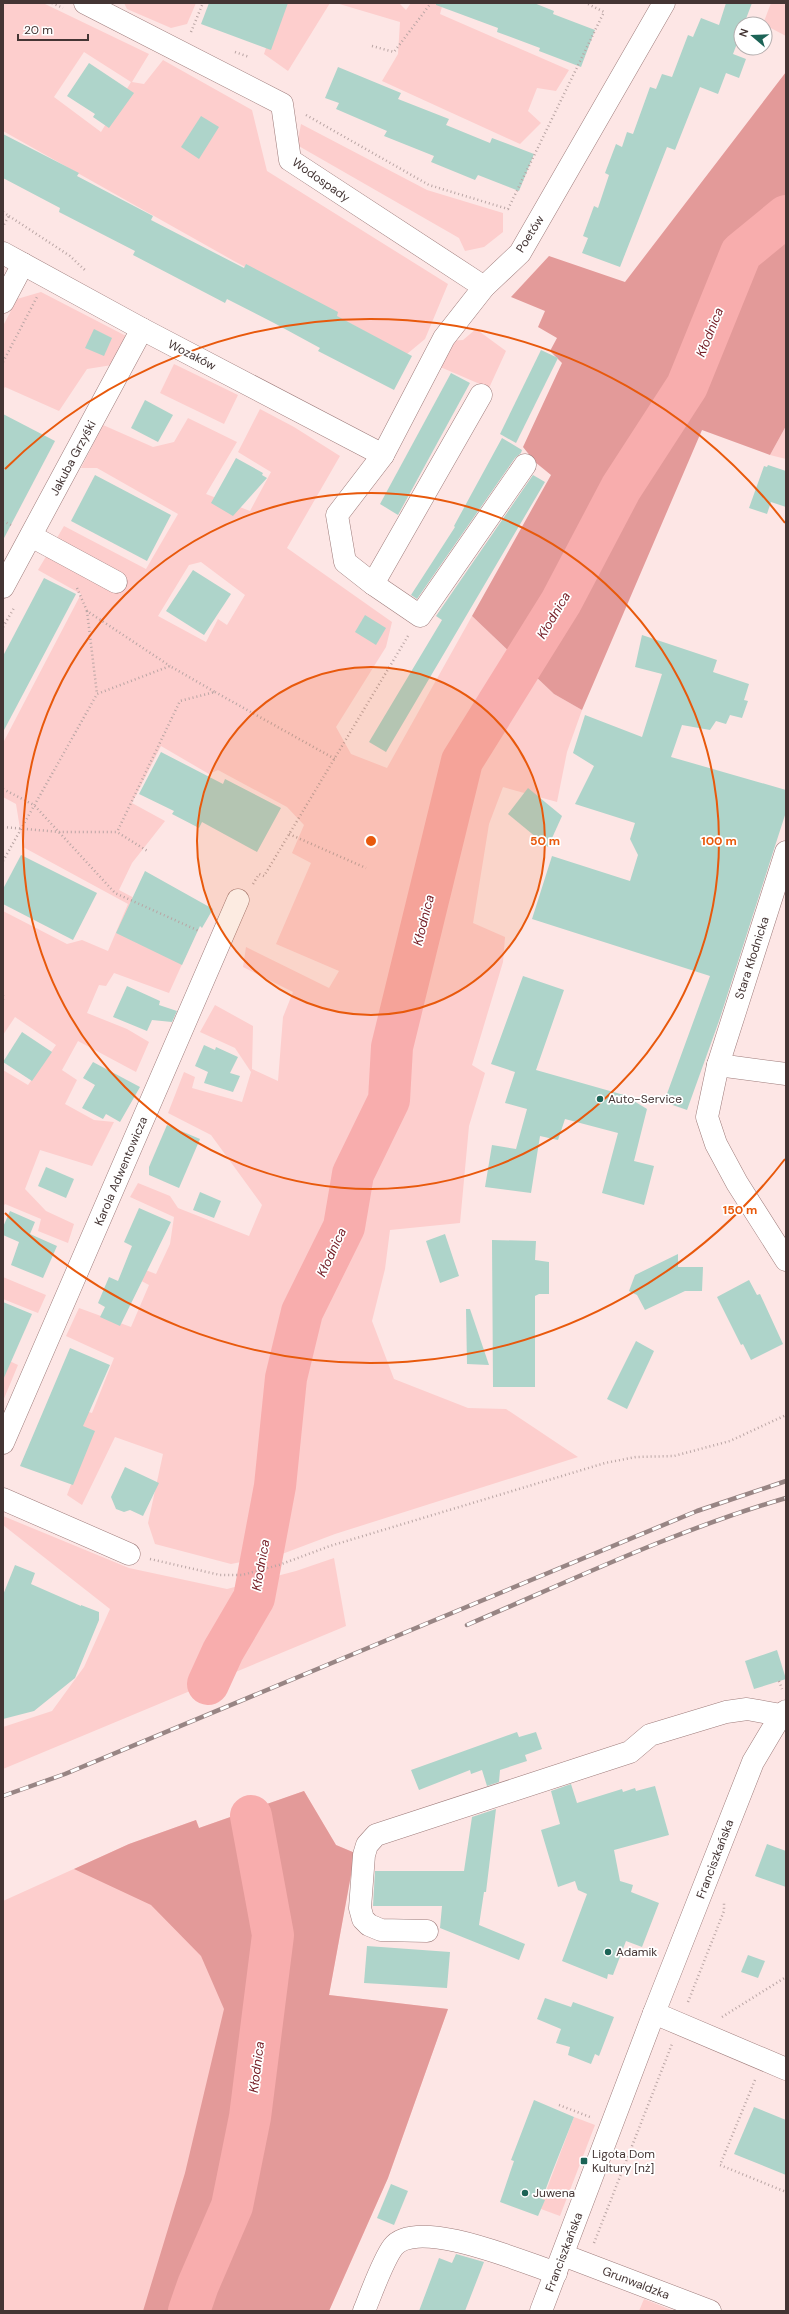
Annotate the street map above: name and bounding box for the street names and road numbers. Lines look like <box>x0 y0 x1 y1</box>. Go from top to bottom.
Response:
street label: Wodospady <box>289 154 353 206</box>
street label: Poetów <box>512 212 548 256</box>
street label: Wozaków <box>165 336 219 374</box>
street label: Jakuba Grzyśki <box>46 417 100 498</box>
street label: Stara Kłodnicka <box>731 915 773 1001</box>
street label: Karola Adwentowicza <box>91 1114 151 1228</box>
street label: Franciszkańska <box>693 1817 737 1901</box>
street label: Franciszkańska <box>542 2210 586 2294</box>
street label: Grunwaldzka <box>600 2263 672 2303</box>

